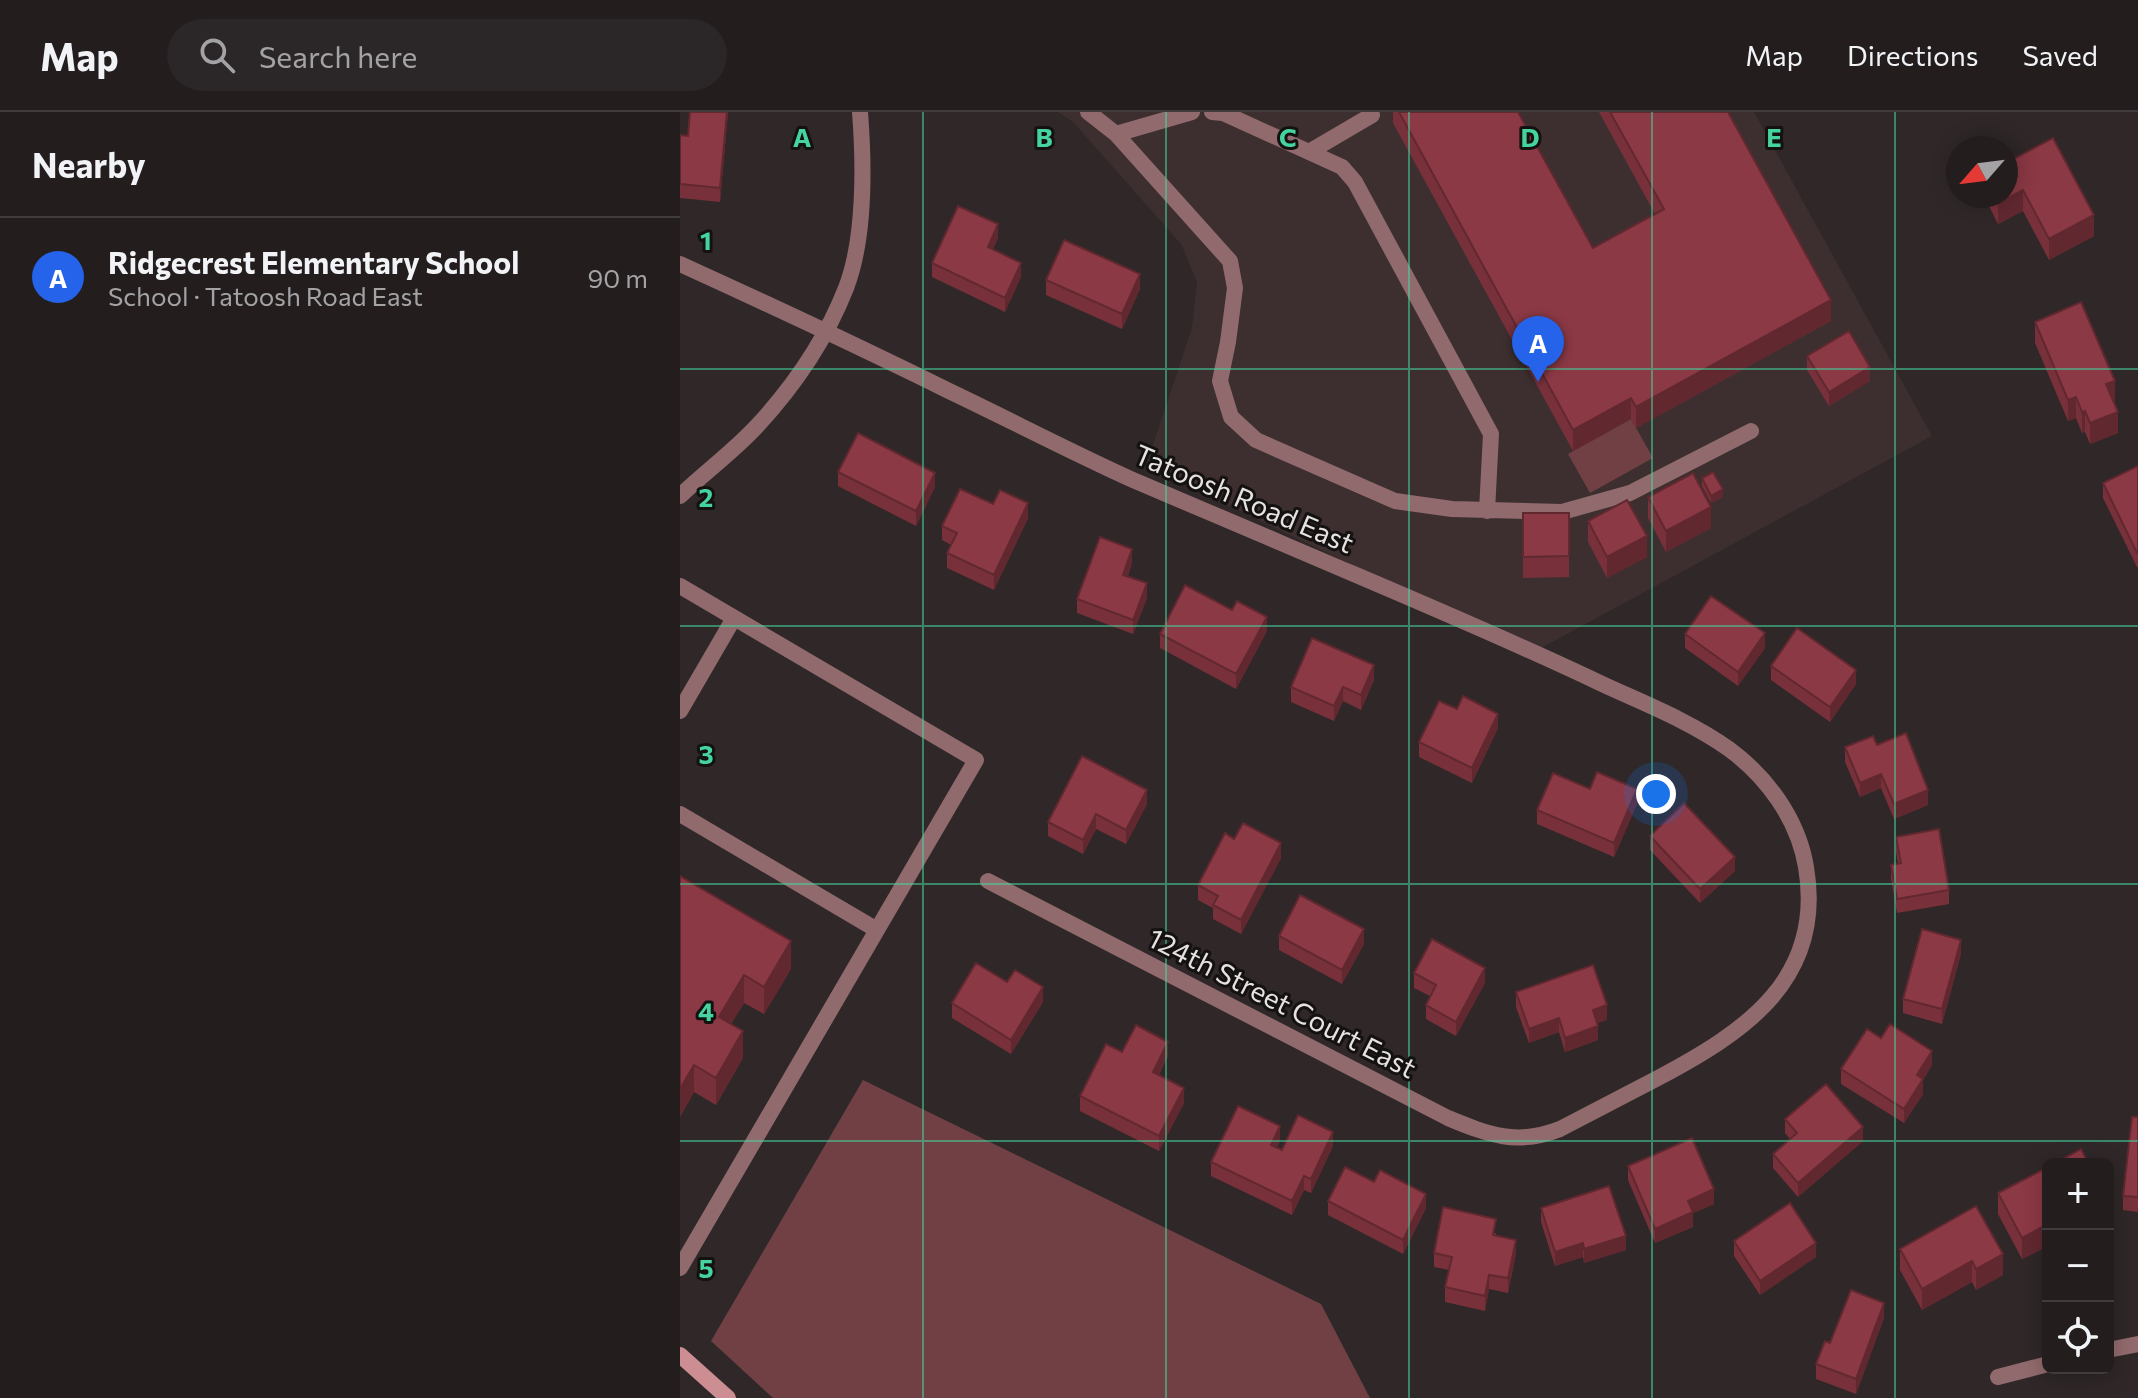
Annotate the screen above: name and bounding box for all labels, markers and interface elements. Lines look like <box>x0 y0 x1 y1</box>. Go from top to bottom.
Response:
search box <box>167 19 727 91</box>
text: Map <box>40 32 119 79</box>
icon: search <box>195 33 239 77</box>
text: Search here <box>259 37 417 74</box>
text: Map <box>1745 38 1803 72</box>
text: Directions <box>1847 38 1978 72</box>
text: Saved <box>2022 38 2098 72</box>
text: A <box>793 121 812 152</box>
text: B <box>1035 121 1053 152</box>
text: C <box>1279 121 1297 152</box>
text: D <box>1520 121 1540 152</box>
text: E <box>1766 121 1782 152</box>
north arrow <box>1946 136 2018 208</box>
text: Nearby <box>32 143 146 185</box>
text: 1 <box>700 224 712 255</box>
text: Ridgecrest Elementary School <box>108 243 519 280</box>
text: A <box>49 262 67 293</box>
text: 90 m <box>588 262 648 293</box>
text: School · Tatoosh Road East <box>108 280 423 311</box>
pin: A <box>1512 316 1564 382</box>
street label: Tatoosh Road East <box>1130 437 1359 560</box>
text: 2 <box>699 481 713 512</box>
text: 3 <box>698 738 714 769</box>
your location <box>1636 774 1676 814</box>
street label: 124th Street Court East <box>1143 920 1422 1084</box>
text: 4 <box>698 995 714 1026</box>
map controls <box>2042 1158 2114 1374</box>
button: + <box>2042 1158 2114 1230</box>
button: − <box>2042 1230 2114 1302</box>
text: 5 <box>698 1252 714 1283</box>
button: locate <box>2042 1302 2114 1374</box>

